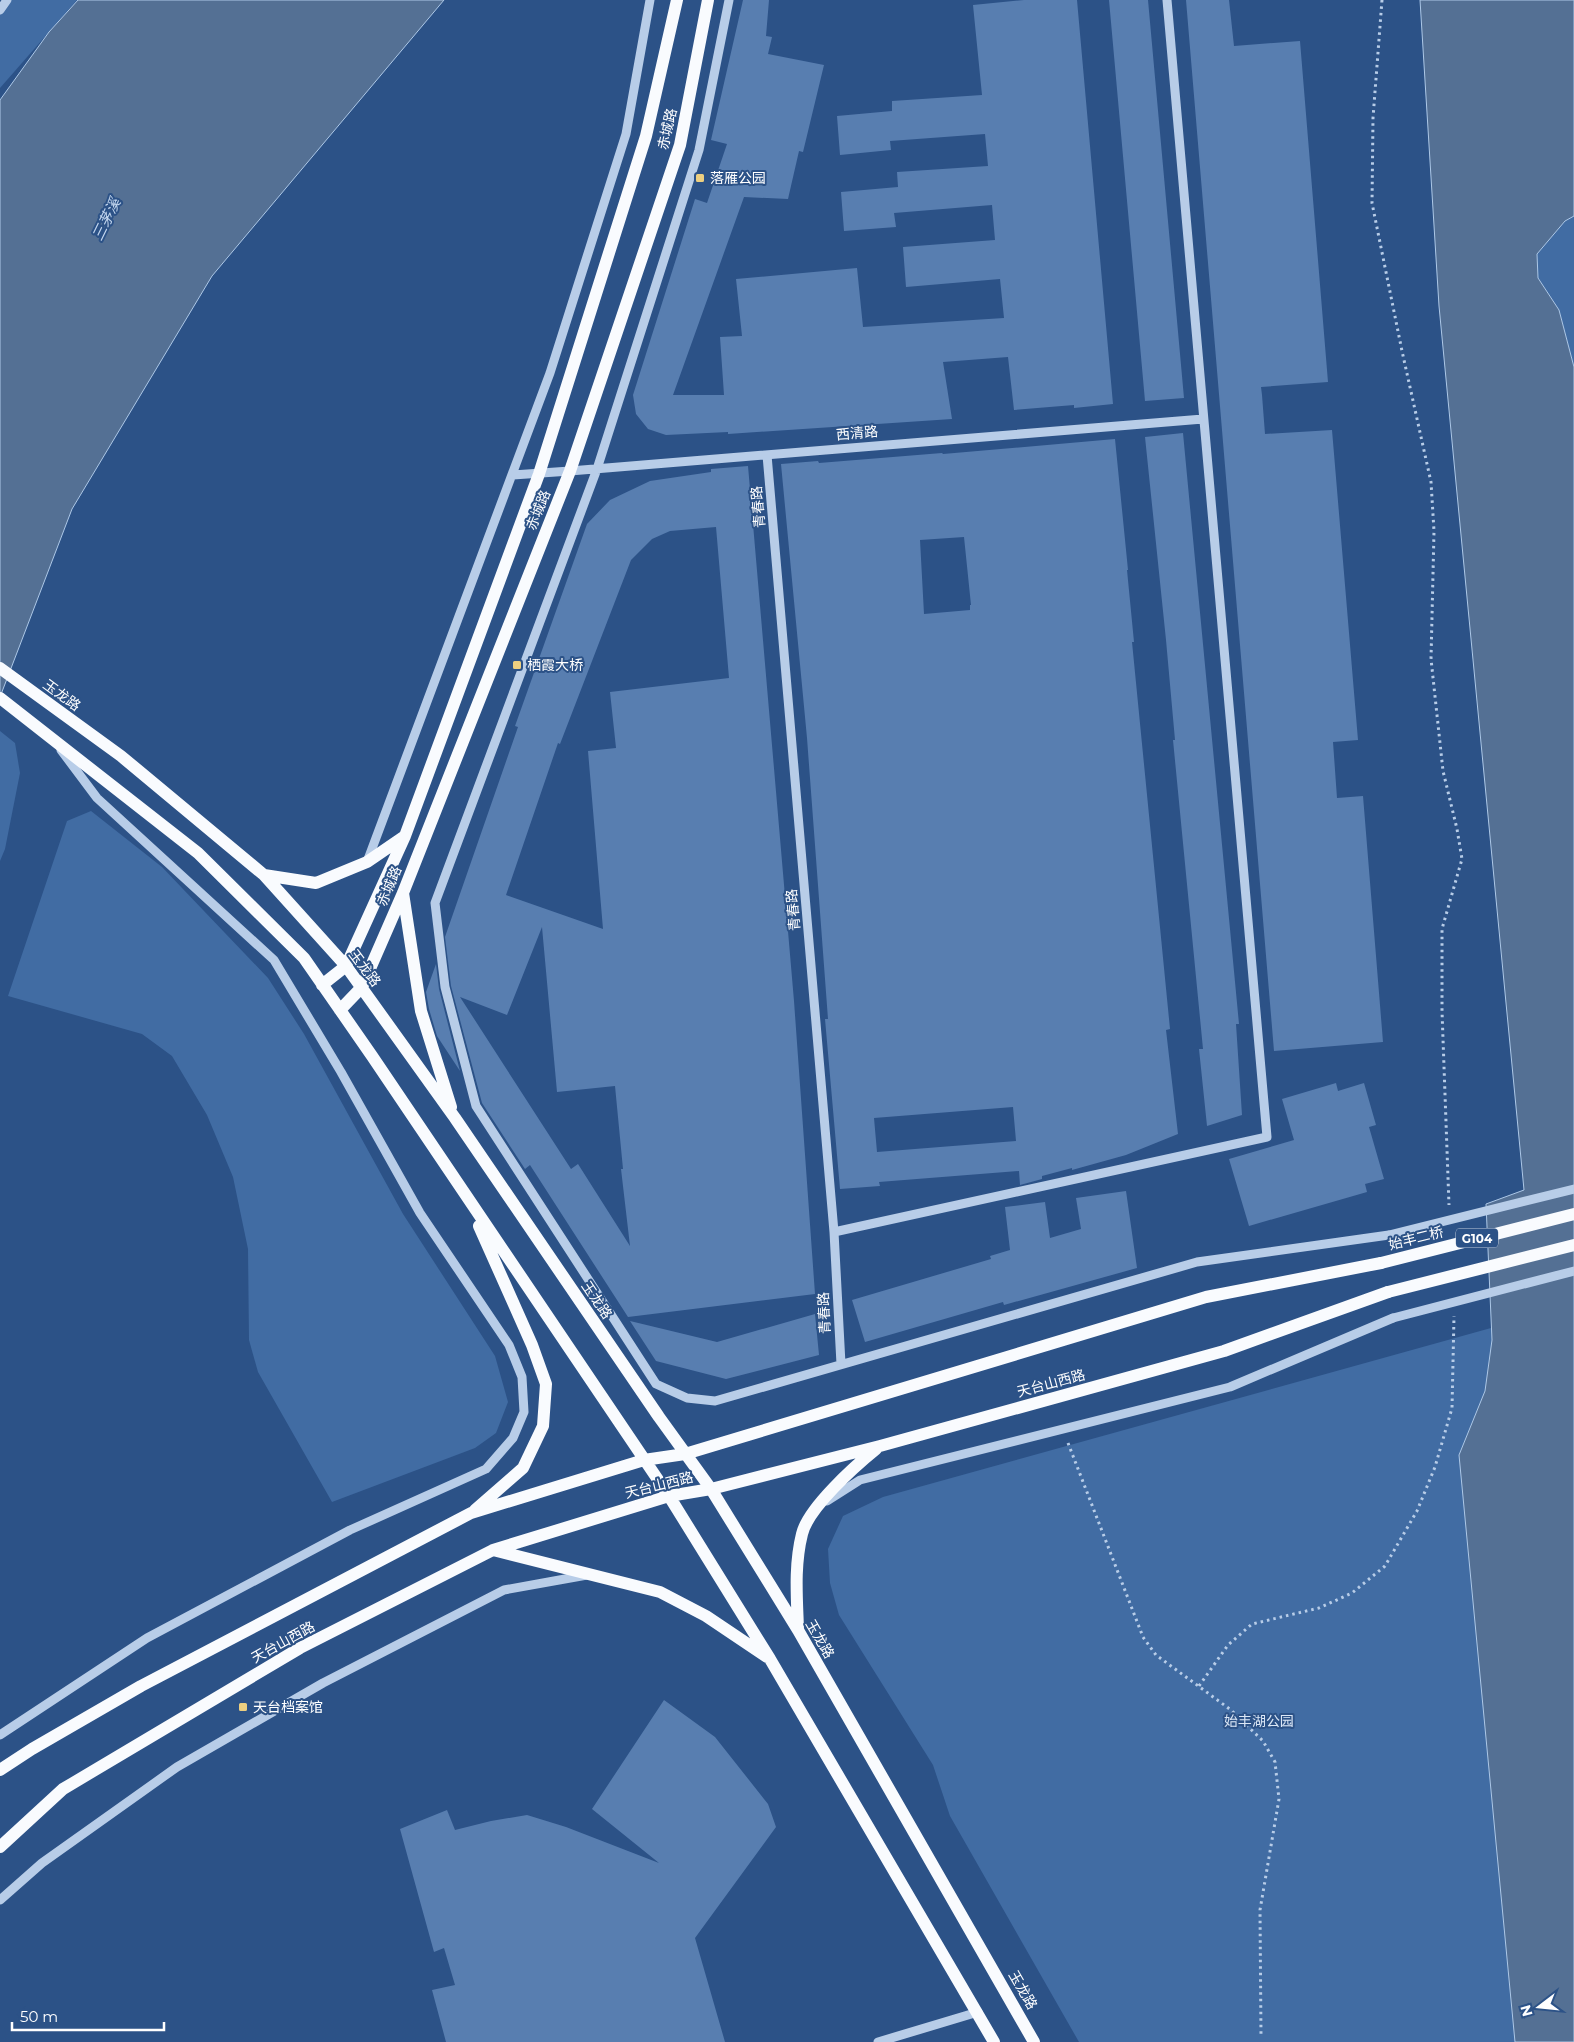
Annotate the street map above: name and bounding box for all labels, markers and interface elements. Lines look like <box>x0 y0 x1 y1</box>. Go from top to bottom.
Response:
street label: 赤城路 <box>654 107 680 151</box>
place label: 落雁公园 <box>710 169 766 187</box>
marker: 落雁公园 <box>694 172 706 184</box>
water label: 三茅溪 <box>88 193 125 243</box>
street label: 西清路 <box>835 422 879 444</box>
street label: 青春路 <box>747 485 769 529</box>
street label: 赤城路 <box>522 487 554 533</box>
place label: 栖霞大桥 <box>527 656 583 674</box>
marker: 栖霞大桥 <box>511 659 523 671</box>
street label: 玉龙路 <box>40 675 84 715</box>
street label: 赤城路 <box>373 863 405 909</box>
street label: 青春路 <box>782 888 804 932</box>
street label: 玉龙路 <box>345 946 385 990</box>
street label: 始丰二桥 <box>1387 1222 1445 1254</box>
road number: G104 <box>1456 1228 1498 1248</box>
street label: 玉龙路 <box>578 1278 616 1322</box>
street label: 青春路 <box>814 1292 834 1334</box>
street label: 天台山西路 <box>1015 1365 1087 1401</box>
street label: 天台山西路 <box>623 1468 695 1502</box>
street label: 玉龙路 <box>802 1616 838 1662</box>
street label: 天台山西路 <box>248 1617 318 1667</box>
place label: 天台档案馆 <box>253 1698 323 1716</box>
marker: 天台档案馆 <box>237 1701 249 1713</box>
park label: 始丰湖公园 <box>1224 1712 1294 1730</box>
street label: 玉龙路 <box>1005 1967 1041 2013</box>
north arrow <box>1514 1982 1564 2032</box>
scale bar <box>12 2000 165 2032</box>
text: N <box>1516 2003 1537 2019</box>
text: 50 m <box>20 2007 58 2026</box>

